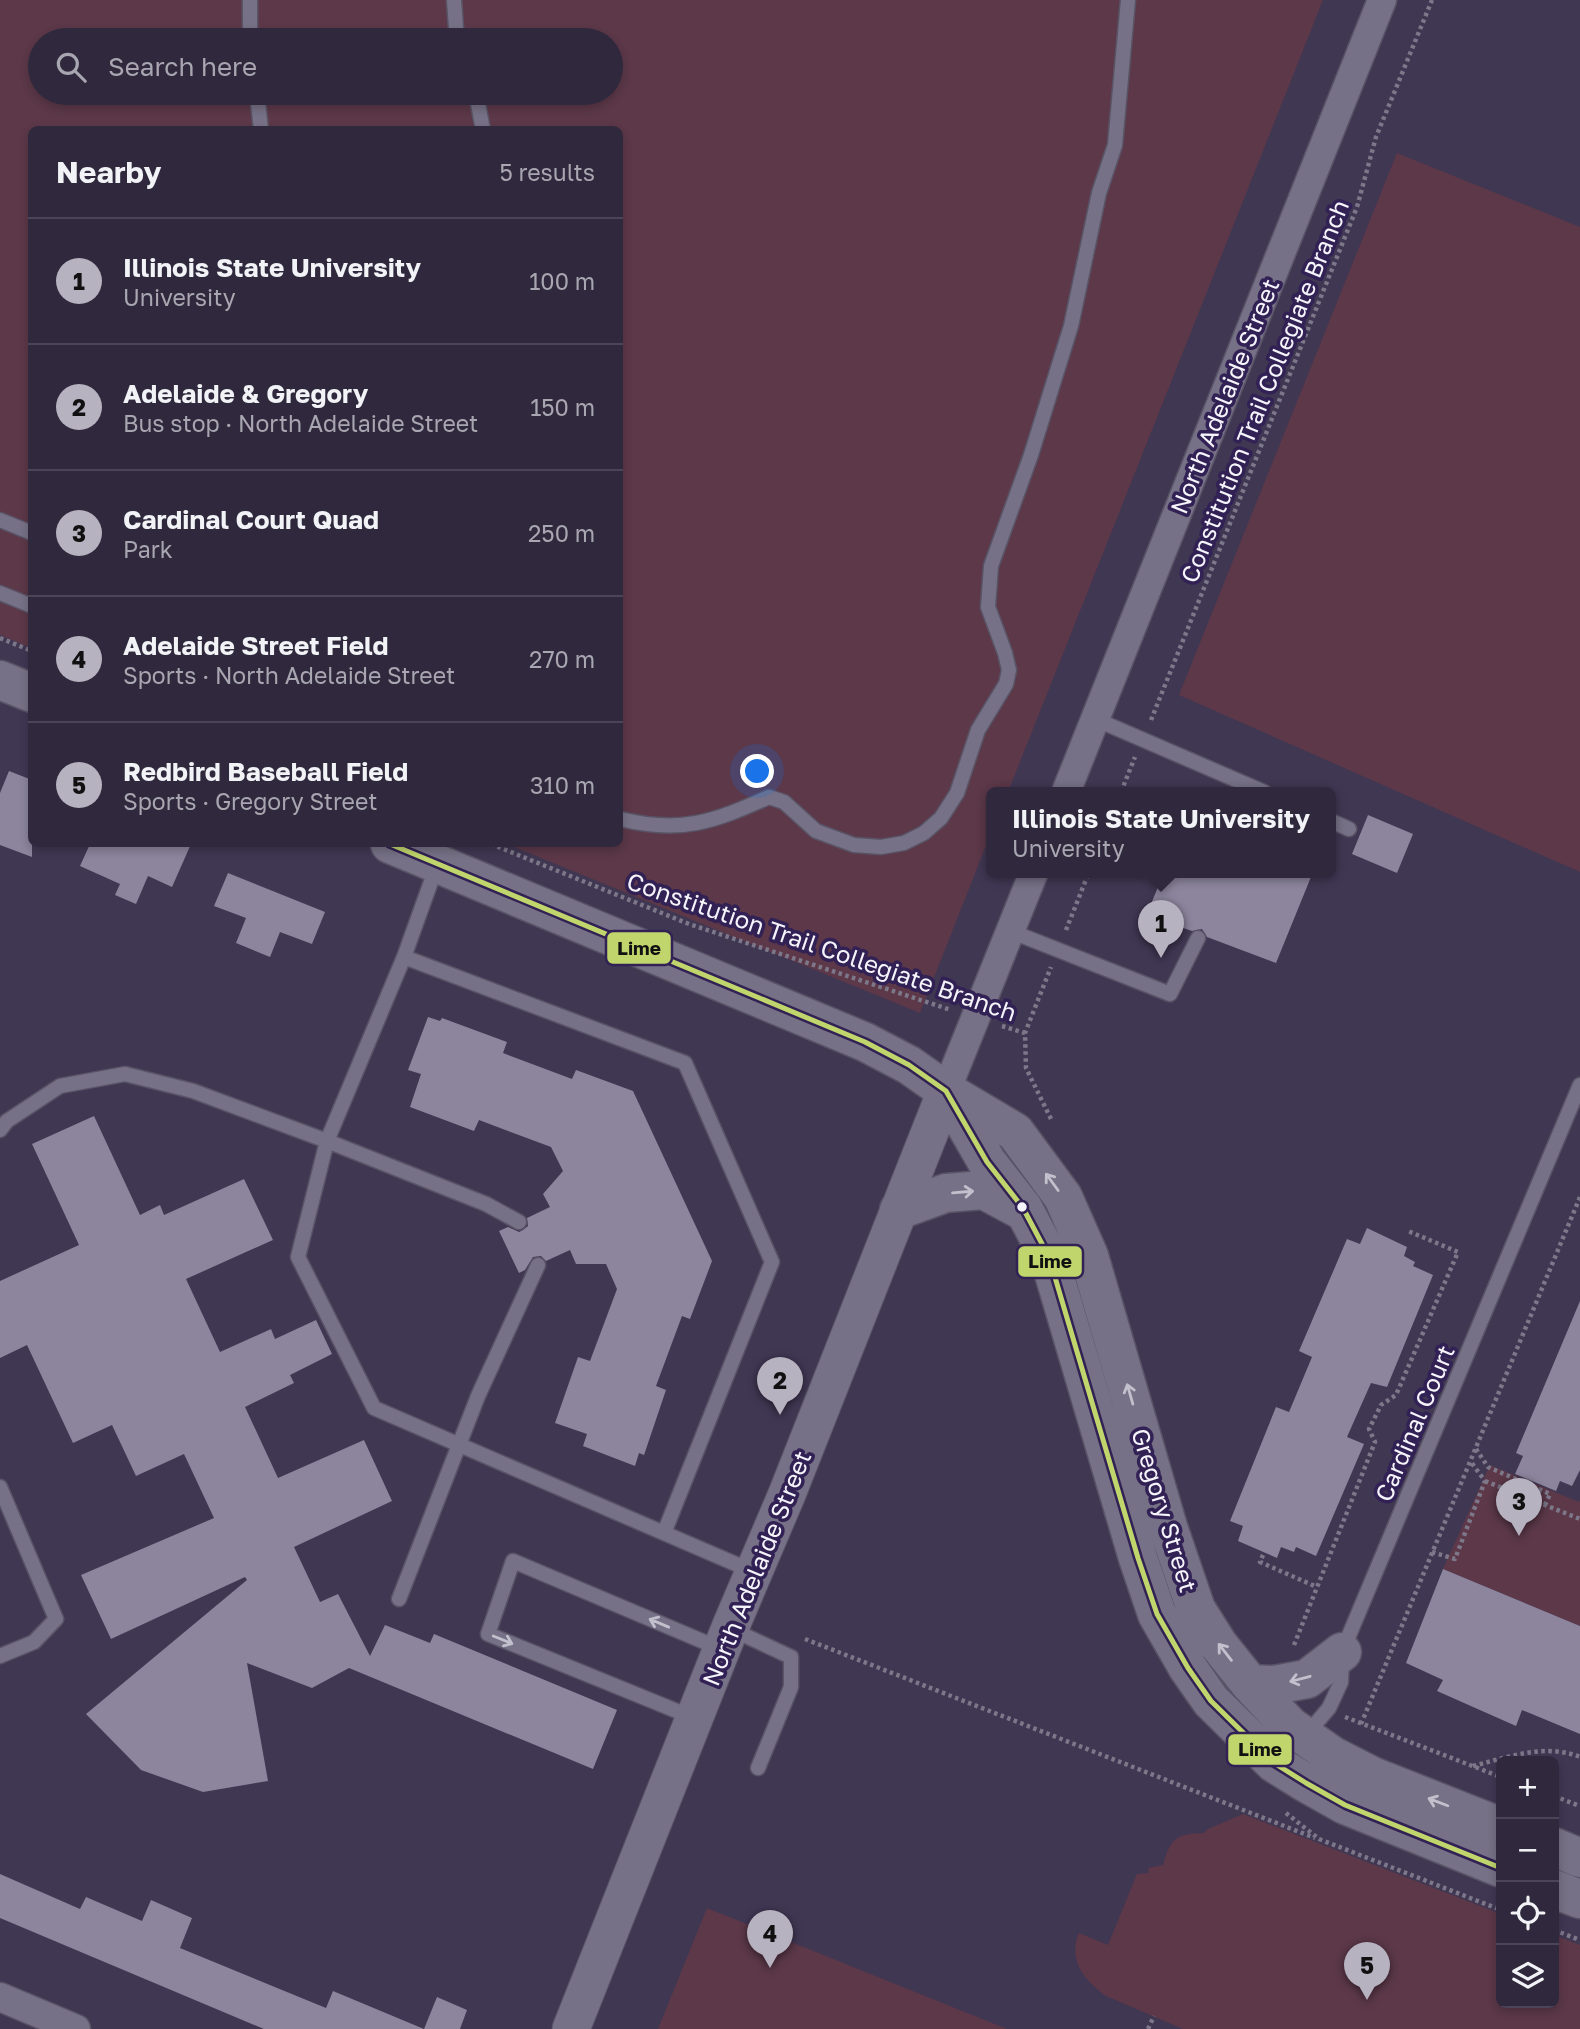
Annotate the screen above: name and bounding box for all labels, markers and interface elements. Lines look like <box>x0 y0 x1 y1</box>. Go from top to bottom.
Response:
search box <box>28 28 623 105</box>
icon: search <box>52 48 90 86</box>
text: Search here <box>108 51 257 82</box>
text: Nearby <box>56 154 161 190</box>
text: 5 results <box>499 158 595 186</box>
street label: Constitution Trail Collegiate Branch <box>1174 195 1354 587</box>
text: Illinois State University <box>123 252 421 283</box>
text: 1 <box>73 267 85 295</box>
text: 100 m <box>529 267 595 295</box>
street label: North Adelaide Street <box>1164 274 1284 518</box>
text: University <box>123 283 236 311</box>
text: Adelaide & Gregory <box>123 378 368 409</box>
text: 2 <box>72 393 86 421</box>
text: 150 m <box>530 393 595 421</box>
text: Bus stop · North Adelaide Street <box>123 409 478 437</box>
text: Cardinal Court Quad <box>123 504 379 535</box>
text: 3 <box>72 519 86 547</box>
text: 250 m <box>528 519 595 547</box>
text: Park <box>123 535 173 563</box>
text: Adelaide Street Field <box>123 630 389 661</box>
text: 4 <box>72 645 86 673</box>
text: 270 m <box>529 645 595 673</box>
text: Sports · North Adelaide Street <box>123 661 455 689</box>
your location <box>740 754 774 788</box>
text: Redbird Baseball Field <box>123 756 408 787</box>
text: 5 <box>72 771 86 799</box>
text: 310 m <box>530 771 595 799</box>
text: Sports · Gregory Street <box>123 787 378 815</box>
popup <box>986 787 1336 878</box>
text: Illinois State University <box>1012 803 1310 834</box>
text: University <box>1012 834 1125 862</box>
street label: Constitution Trail Collegiate Branch <box>623 866 1021 1026</box>
pin: 1 <box>1138 900 1184 958</box>
line badge: Lime <box>606 931 672 965</box>
text: Lime <box>617 936 661 959</box>
one-way arrow <box>1044 1173 1059 1192</box>
one-way arrow <box>952 1185 974 1198</box>
unlabelled marker <box>1015 1200 1029 1214</box>
line badge: Lime <box>1017 1245 1083 1278</box>
text: Lime <box>1028 1249 1072 1272</box>
street label: Cardinal Court <box>1368 1341 1460 1505</box>
pin: 2 <box>757 1357 803 1415</box>
one-way arrow <box>1122 1384 1135 1406</box>
street label: Gregory Street <box>1126 1425 1204 1595</box>
street label: North Adelaide Street <box>696 1446 816 1690</box>
pin: 3 <box>1496 1478 1542 1536</box>
one-way arrow <box>649 1616 671 1629</box>
one-way arrow <box>491 1634 513 1647</box>
one-way arrow <box>1217 1643 1232 1662</box>
one-way arrow <box>1289 1673 1312 1686</box>
line badge: Lime <box>1227 1733 1293 1766</box>
text: Lime <box>1238 1737 1282 1760</box>
map controls <box>1496 1756 1559 2008</box>
button: + <box>1496 1756 1559 1819</box>
one-way arrow <box>1427 1795 1449 1807</box>
button: − <box>1496 1819 1559 1882</box>
button: locate <box>1496 1882 1559 1945</box>
pin: 4 <box>747 1910 793 1968</box>
pin: 5 <box>1344 1942 1390 2000</box>
button: layers <box>1496 1945 1559 2008</box>

